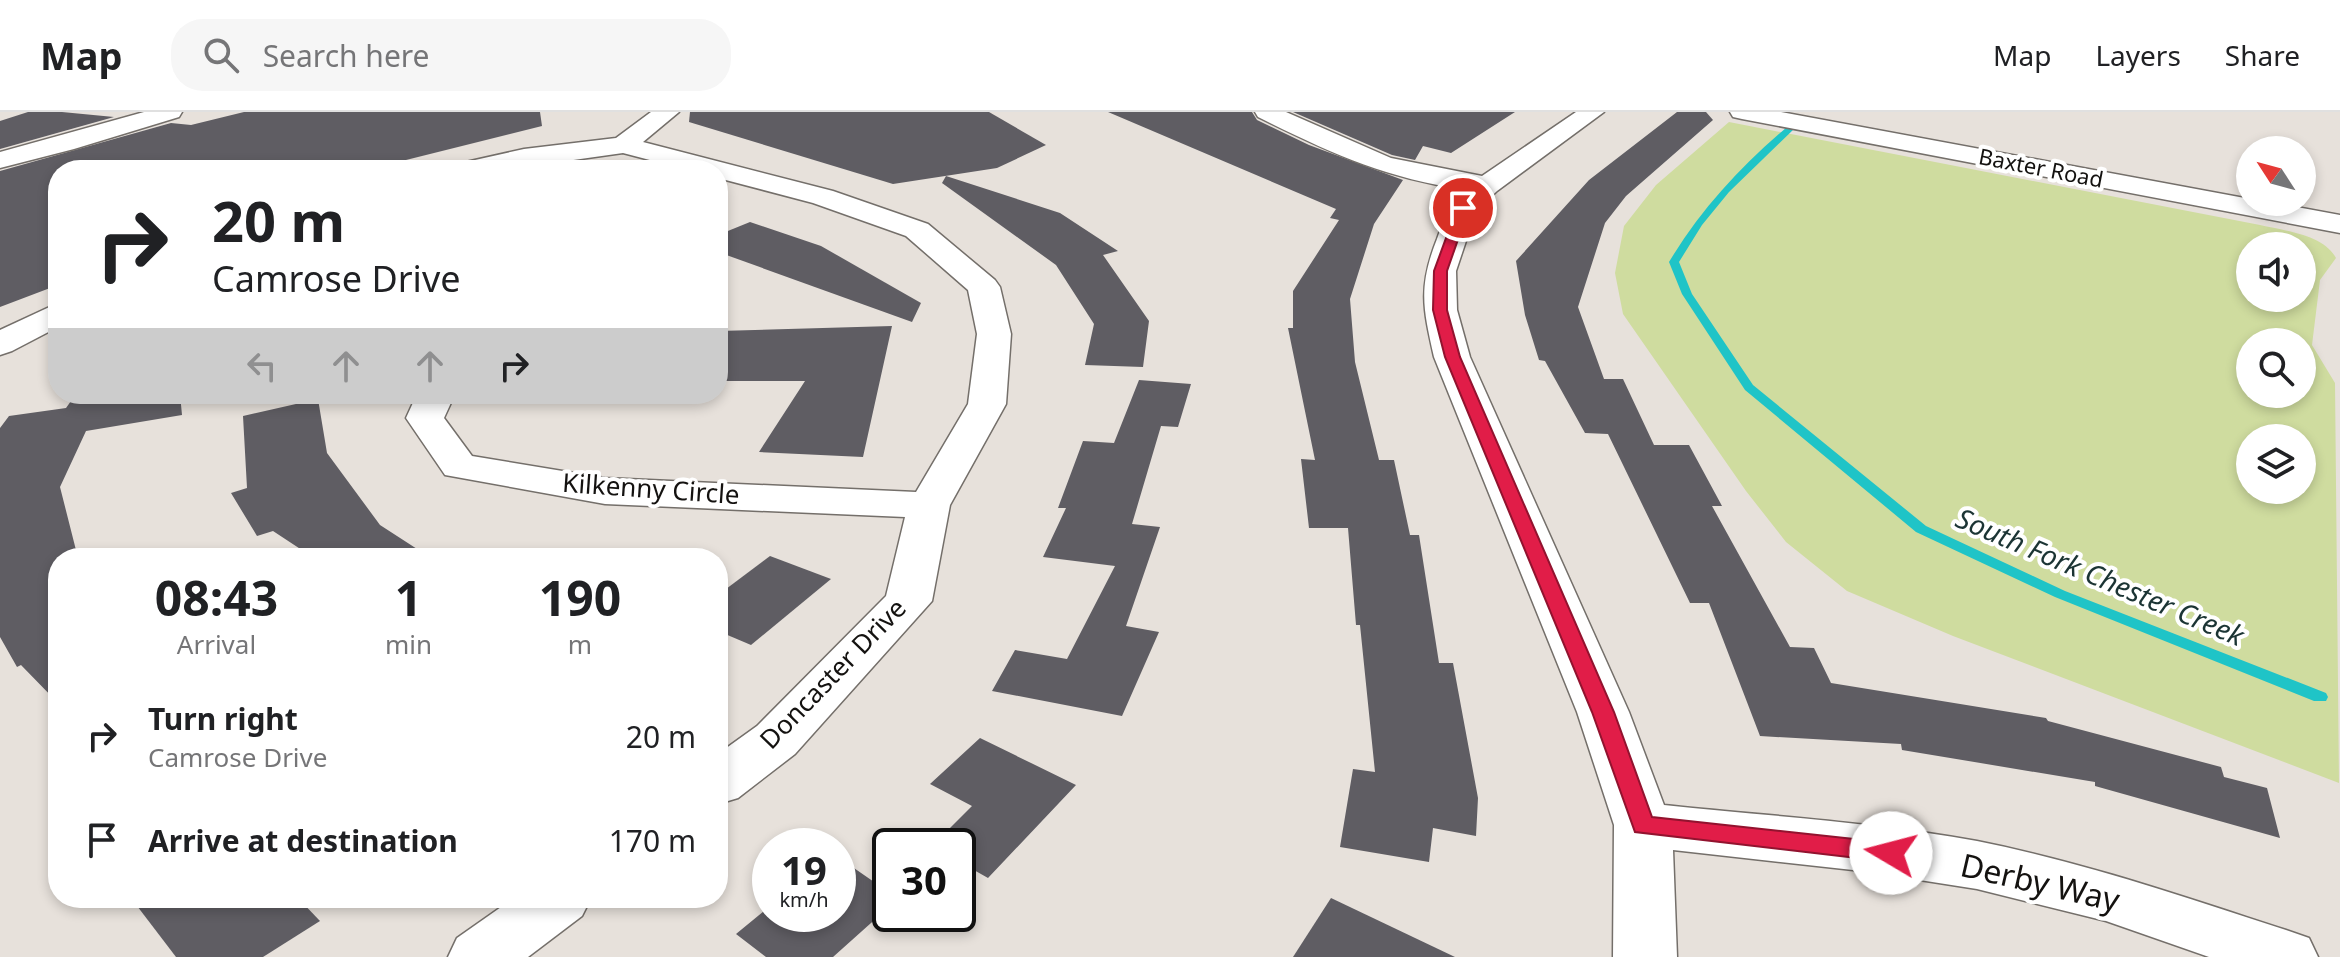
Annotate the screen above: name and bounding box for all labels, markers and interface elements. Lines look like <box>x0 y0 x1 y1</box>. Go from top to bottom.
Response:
search box <box>171 19 731 91</box>
text: Map <box>40 29 123 81</box>
icon: search <box>199 33 243 77</box>
text: Search here <box>263 35 430 76</box>
text: Map <box>1993 36 2051 74</box>
text: Layers <box>2095 36 2181 74</box>
text: Share <box>2225 36 2300 74</box>
north arrow <box>2236 136 2316 216</box>
map controls <box>2236 136 2316 504</box>
street label: Baxter Road <box>1976 140 2106 194</box>
pin <box>1429 174 1497 242</box>
text: 20 m <box>212 182 345 258</box>
icon: arrive <box>1441 186 1485 230</box>
icon: right <box>80 192 184 296</box>
button: sound <box>2236 232 2316 312</box>
text: Camrose Drive <box>212 254 460 303</box>
button: search <box>2236 328 2316 408</box>
icon: left <box>240 344 284 388</box>
icon: ahead <box>324 344 368 388</box>
icon: ahead <box>408 344 452 388</box>
icon: right <box>492 344 536 388</box>
button: layers <box>2236 424 2316 504</box>
street label: Kilkenny Circle <box>561 464 741 512</box>
water label: South Fork Chester Creek <box>1950 498 2251 654</box>
text: 08:43 <box>155 565 278 630</box>
text: 1 <box>395 565 422 630</box>
text: 190 <box>539 565 621 630</box>
street label: Doncaster Drive <box>751 590 913 756</box>
text: Arrival <box>177 626 256 662</box>
text: min <box>385 626 432 662</box>
text: m <box>568 626 592 662</box>
text: Turn right <box>148 698 298 739</box>
icon: right <box>80 714 124 758</box>
text: 20 m <box>626 716 696 757</box>
text: Camrose Drive <box>148 739 327 775</box>
position arrow <box>1849 811 1933 895</box>
icon: arrive <box>80 818 124 862</box>
text: Arrive at destination <box>148 820 458 861</box>
text: 170 m <box>609 820 696 861</box>
speed limit sign: 30 <box>872 828 976 932</box>
text: 19 <box>781 842 827 897</box>
street label: Derby Way <box>1957 842 2125 921</box>
text: km/h <box>779 886 829 913</box>

